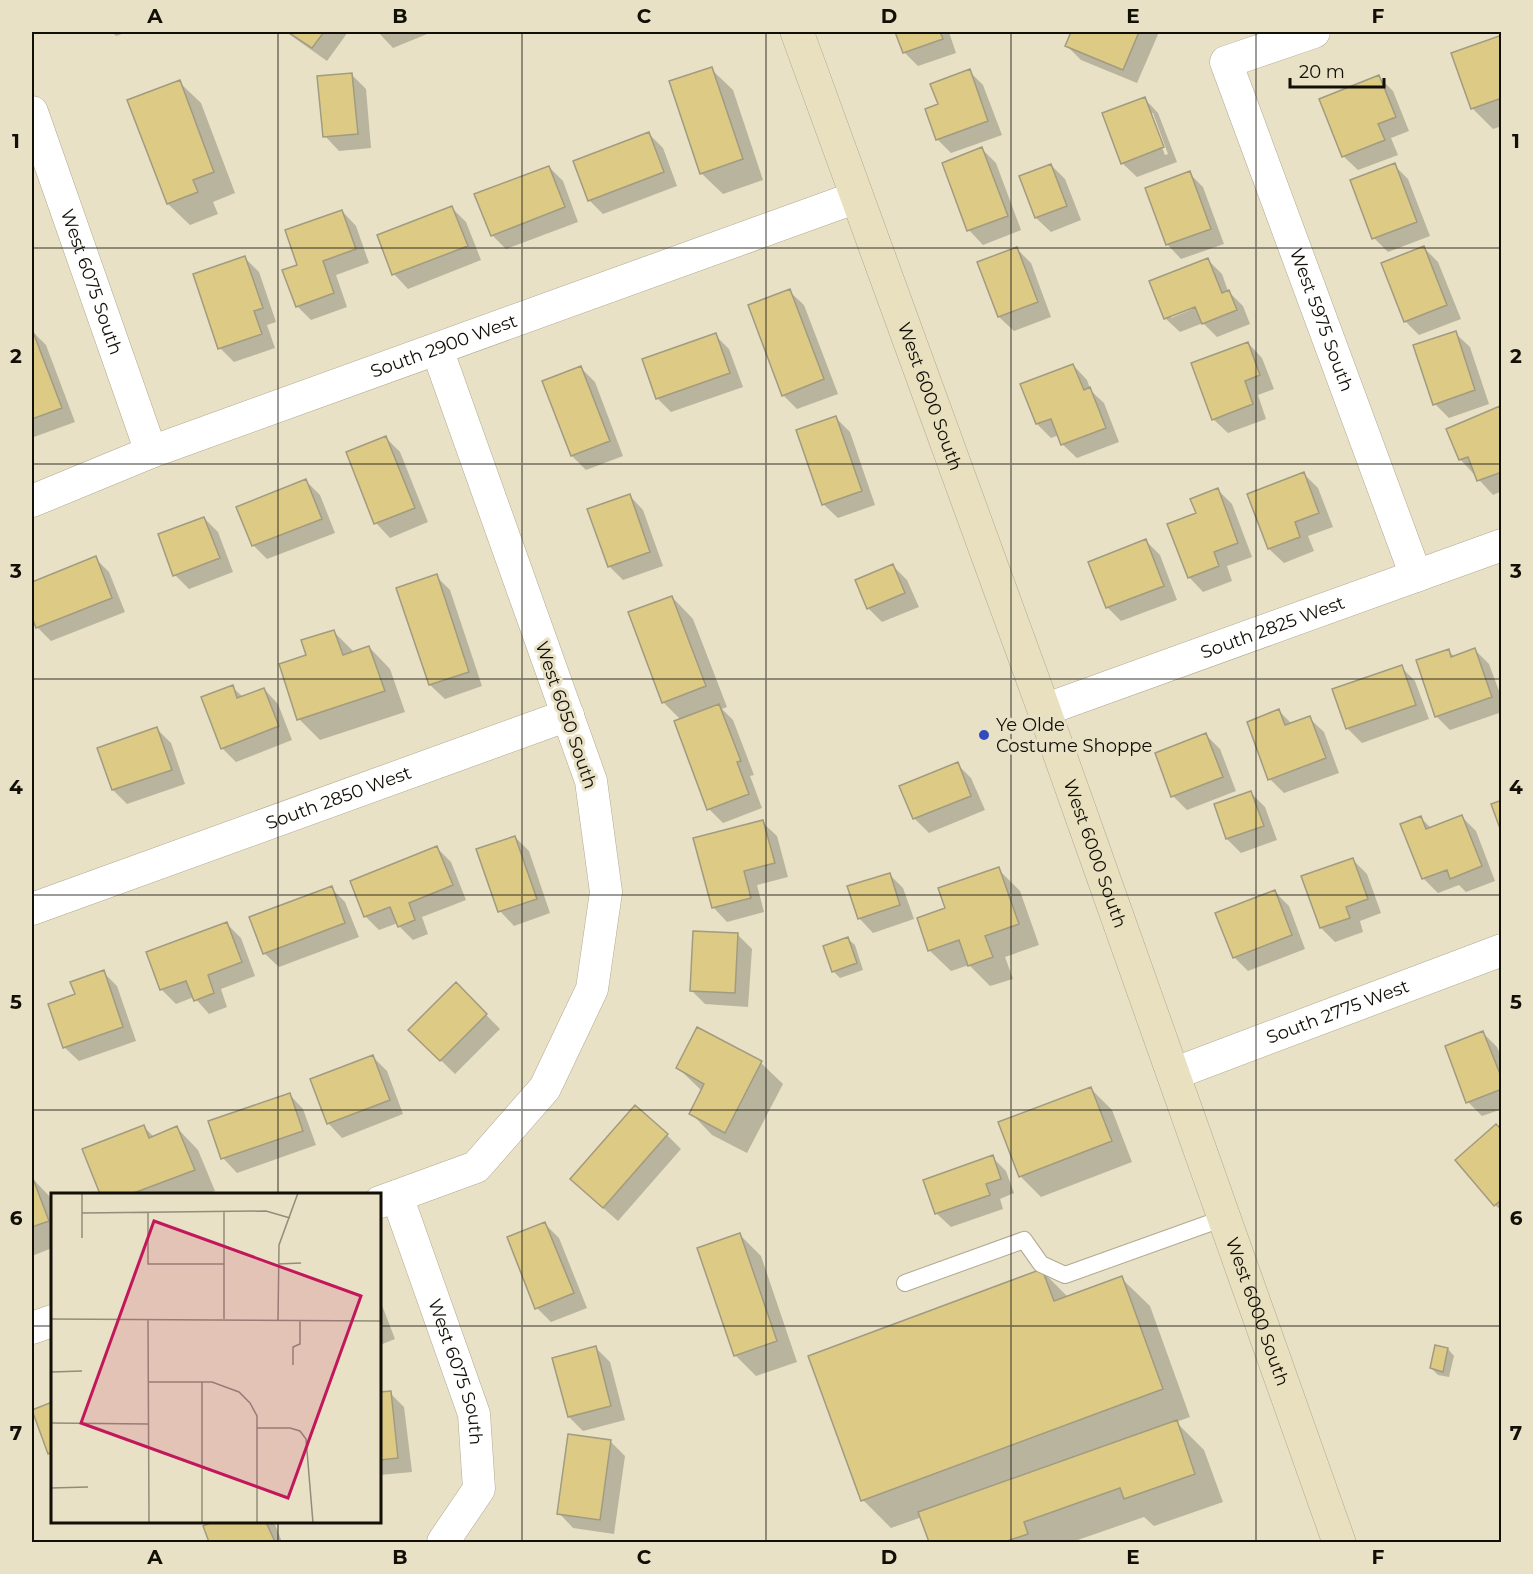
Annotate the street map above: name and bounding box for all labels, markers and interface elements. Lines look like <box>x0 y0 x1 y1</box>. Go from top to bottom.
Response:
text: A <box>146 4 163 28</box>
text: B <box>392 4 408 28</box>
text: C <box>637 4 652 28</box>
text: D <box>881 4 897 28</box>
text: E <box>1126 4 1140 28</box>
text: F <box>1372 4 1385 28</box>
scale bar <box>1290 51 1384 89</box>
text: 20 m <box>1299 61 1345 83</box>
text: 1 <box>12 129 20 153</box>
text: 1 <box>1512 129 1520 153</box>
street label: West 6075 South <box>56 206 127 358</box>
street label: West 5975 South <box>1285 245 1358 395</box>
street label: South 2900 West <box>367 310 520 383</box>
street label: West 6000 South <box>893 319 967 474</box>
text: 2 <box>10 344 22 368</box>
text: 2 <box>1510 344 1522 368</box>
text: 3 <box>9 559 22 583</box>
text: 3 <box>1509 559 1522 583</box>
street label: South 2825 West <box>1198 592 1348 664</box>
street label: West 6050 South <box>530 638 602 792</box>
place label: Ye Olde Costume Shoppe <box>996 714 1152 757</box>
marker: Ye Olde Costume Shoppe <box>977 728 991 742</box>
street label: South 2850 West <box>263 762 414 834</box>
text: 4 <box>9 775 23 799</box>
text: 4 <box>1509 775 1523 799</box>
street label: West 6000 South <box>1058 776 1131 931</box>
street label: South 2775 West <box>1263 975 1412 1049</box>
text: 5 <box>10 990 22 1014</box>
text: 5 <box>1510 990 1522 1014</box>
inset map <box>51 1193 381 1523</box>
text: 6 <box>10 1206 23 1230</box>
text: 6 <box>1510 1206 1523 1230</box>
street label: West 6000 South <box>1221 1234 1294 1389</box>
street label: West 6075 South <box>423 1296 487 1446</box>
text: 7 <box>10 1421 22 1445</box>
text: 7 <box>1510 1421 1522 1445</box>
text: A <box>146 1545 163 1569</box>
text: B <box>392 1545 408 1569</box>
text: C <box>637 1545 652 1569</box>
text: D <box>881 1545 897 1569</box>
text: E <box>1126 1545 1140 1569</box>
text: F <box>1372 1545 1385 1569</box>

